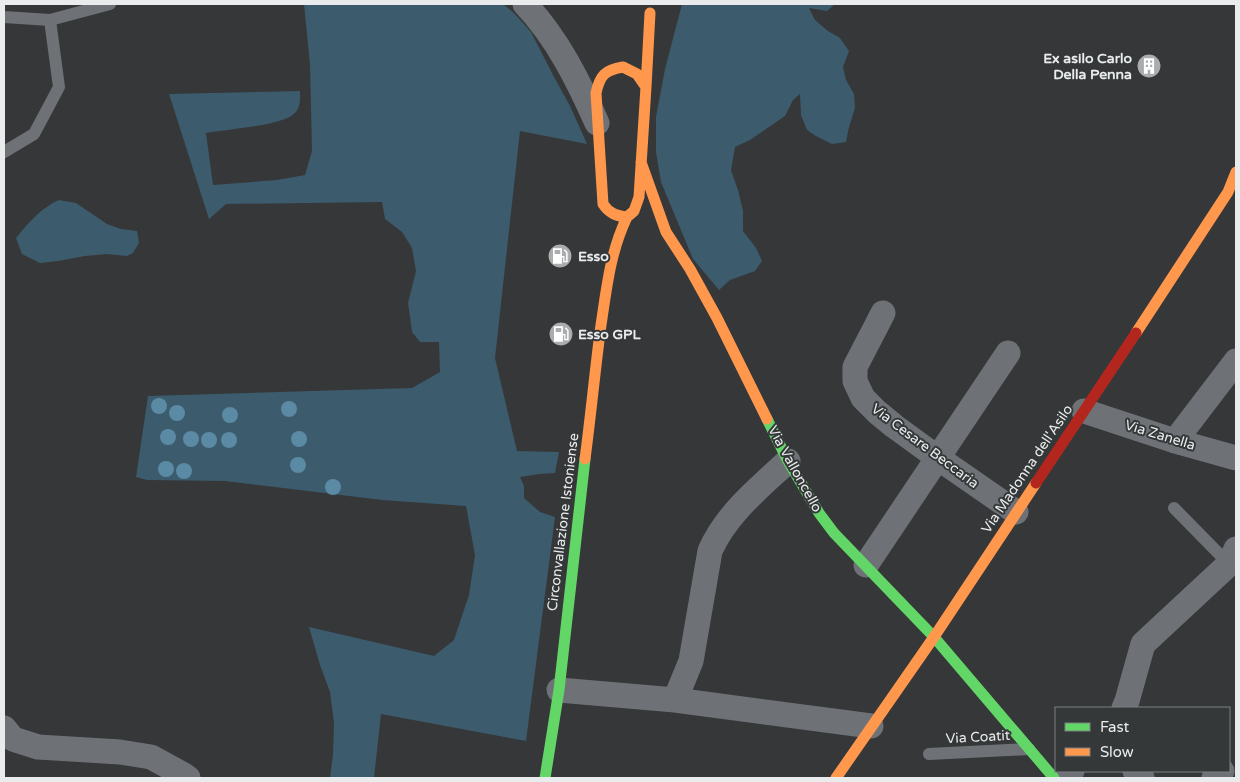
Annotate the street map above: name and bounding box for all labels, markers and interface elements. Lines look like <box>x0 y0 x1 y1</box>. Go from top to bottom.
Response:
place label: Ex asilo Carlo Della Penna <box>1043 50 1132 83</box>
building icon: Ex asilo Carlo Della Penna <box>1136 53 1162 79</box>
fuel station icon: Esso <box>547 243 573 269</box>
place label: Esso <box>578 248 609 265</box>
fuel station icon: Esso GPL <box>548 321 574 347</box>
place label: Esso GPL <box>578 326 641 343</box>
street label: Via Cesare Beccaria <box>868 400 982 492</box>
street label: Via Madonna dell'Asilo <box>978 402 1076 536</box>
street label: Via Zanella <box>1123 416 1197 454</box>
street label: Via Valloncello <box>764 423 826 515</box>
street label: Circonvallazione Istoniense <box>544 432 582 612</box>
legend <box>1055 707 1230 772</box>
text: Fast <box>1100 718 1130 736</box>
street label: Via Coatit <box>945 727 1011 747</box>
text: Slow <box>1100 743 1134 761</box>

